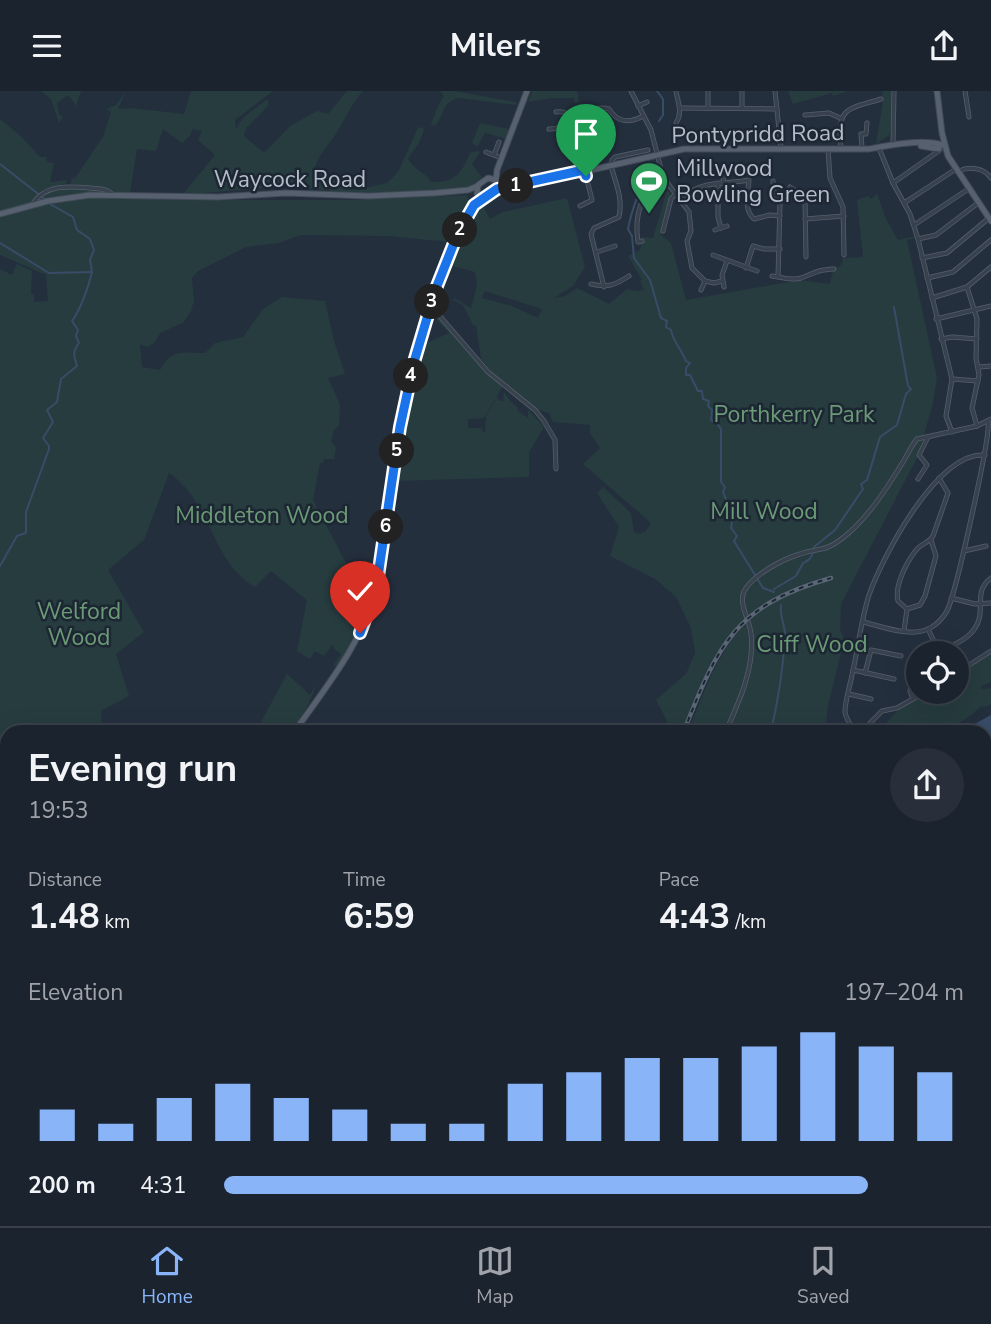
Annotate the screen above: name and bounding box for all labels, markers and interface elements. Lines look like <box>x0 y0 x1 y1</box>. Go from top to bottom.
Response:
text: Milers <box>450 24 541 67</box>
icon: menu <box>28 27 66 65</box>
icon: share <box>925 27 963 65</box>
pin <box>556 104 616 176</box>
icon: arrive <box>567 115 605 153</box>
street label: Pontypridd Road <box>671 117 845 151</box>
place label: Millwood Bowling Green <box>676 153 830 210</box>
sports icon: Millwood Bowling Green <box>628 160 670 215</box>
street label: Waycock Road <box>214 164 366 195</box>
pin: 1 <box>498 169 534 203</box>
text: 1 <box>510 172 521 198</box>
pin: 2 <box>442 213 477 247</box>
text: 2 <box>454 216 465 242</box>
pin: 3 <box>414 285 450 319</box>
text: 3 <box>426 288 437 314</box>
pin: 4 <box>394 359 428 393</box>
text: 4 <box>405 362 416 388</box>
park label: Porthkerry Park <box>713 399 875 430</box>
pin: 5 <box>380 433 414 469</box>
text: 5 <box>391 437 402 463</box>
park label: Mill Wood <box>710 496 818 527</box>
park label: Middleton Wood <box>175 500 349 531</box>
pin: 6 <box>368 509 404 544</box>
text: 6 <box>380 513 391 539</box>
pin <box>330 561 390 633</box>
icon: check <box>341 572 379 610</box>
park label: Welford Wood <box>37 596 121 653</box>
park label: Cliff Wood <box>756 629 868 660</box>
map controls <box>906 641 969 704</box>
button: locate <box>906 641 969 704</box>
text: Evening run <box>28 743 237 794</box>
button: share <box>890 748 964 822</box>
text: 19:53 <box>28 795 88 826</box>
text: Distance <box>28 867 102 893</box>
text: Time <box>343 867 386 893</box>
text: Pace <box>659 867 699 893</box>
text: 1.48 <box>28 893 100 940</box>
text: 6:59 <box>343 893 415 940</box>
text: 4:43 <box>659 893 730 940</box>
text: km <box>100 909 130 935</box>
text: /km <box>730 909 766 935</box>
text: Elevation <box>28 977 123 1008</box>
text: 197–204 m <box>844 977 964 1008</box>
text: 200 m <box>28 1170 96 1201</box>
text: 4:31 <box>140 1170 187 1201</box>
tab: Home <box>142 1242 193 1310</box>
tab: Map <box>476 1242 514 1310</box>
tab: Saved <box>797 1242 849 1310</box>

